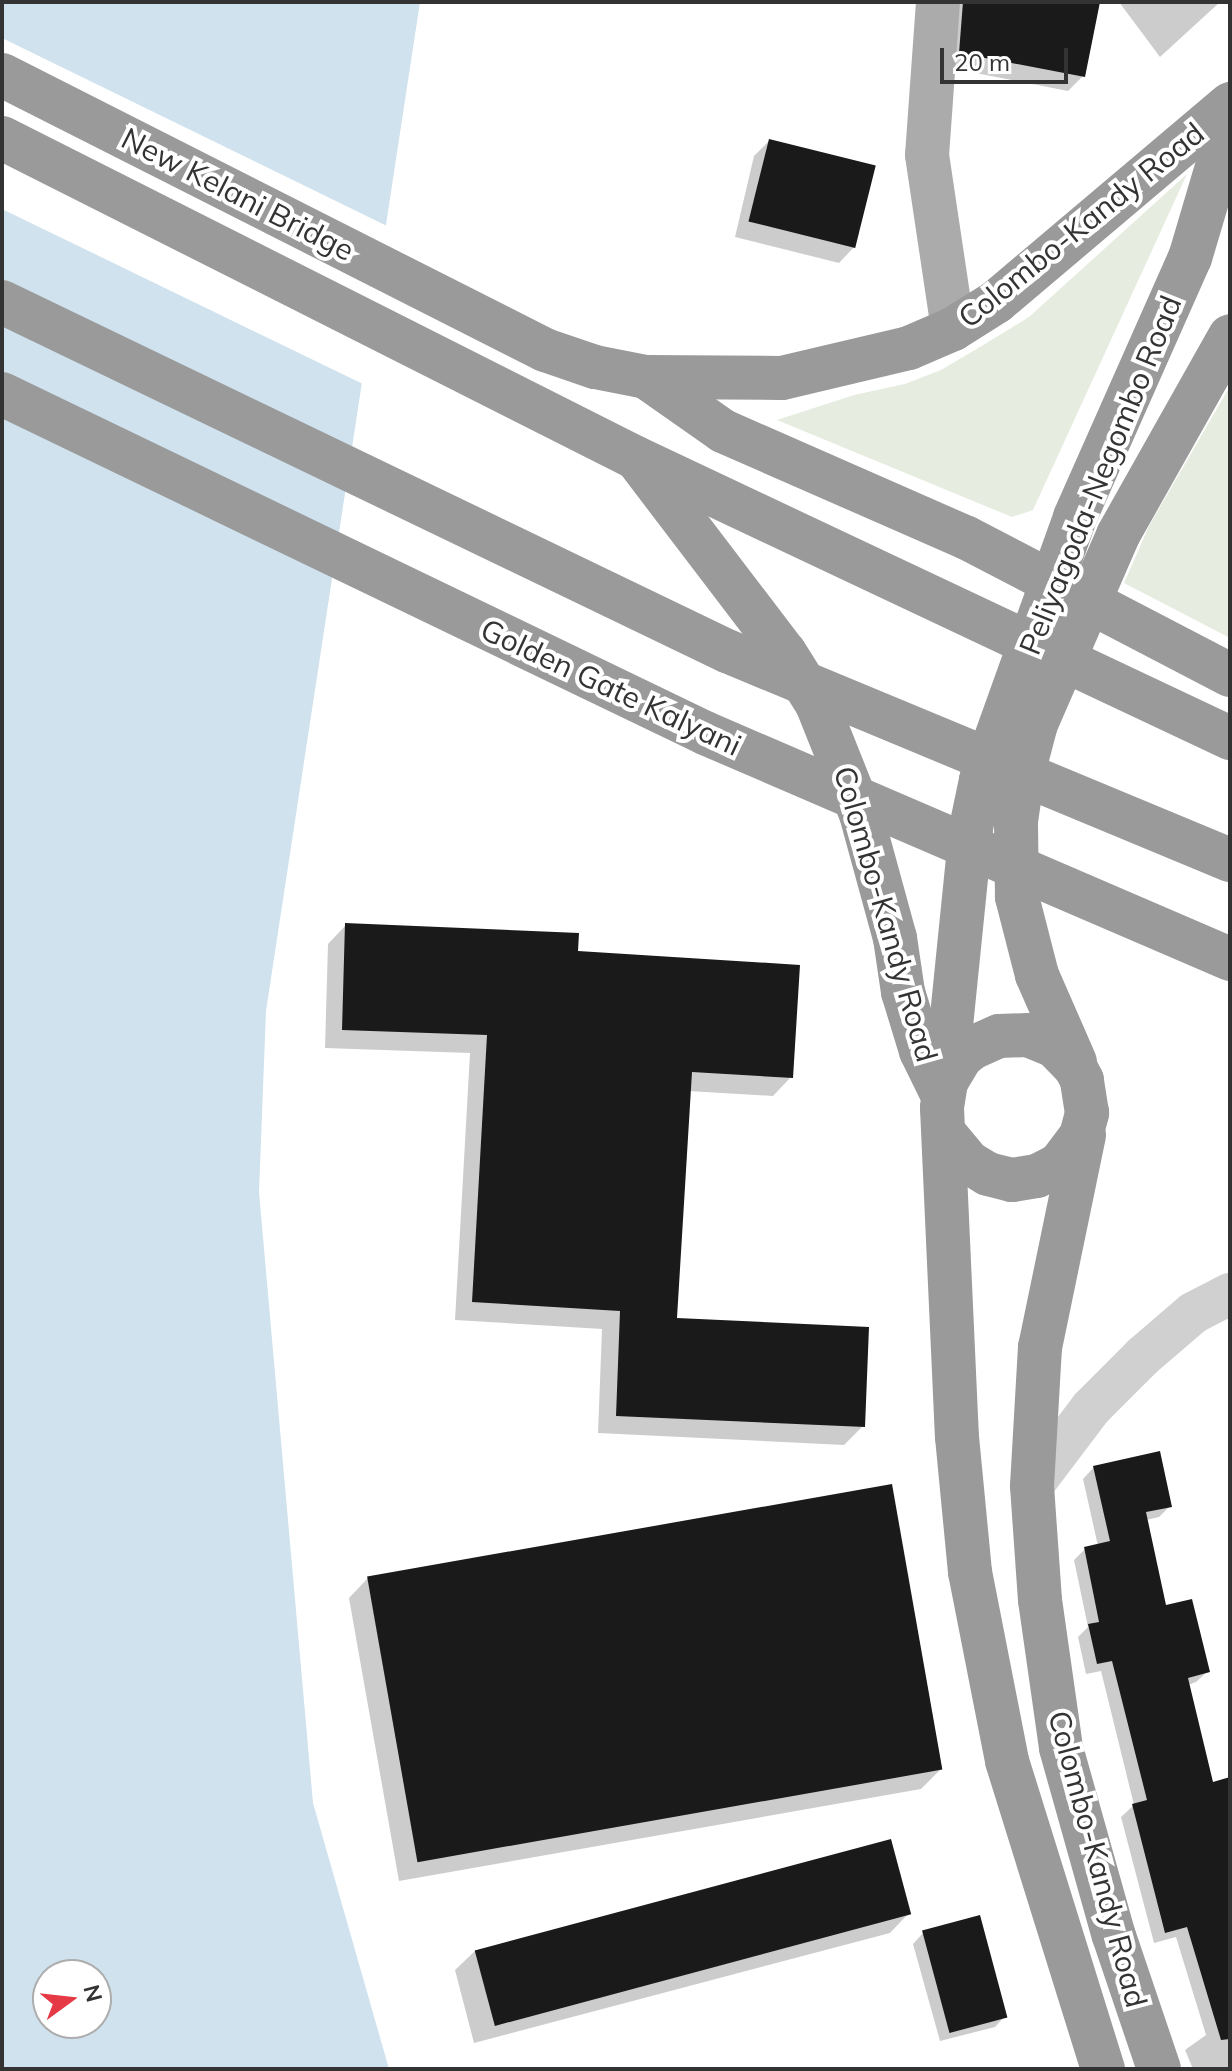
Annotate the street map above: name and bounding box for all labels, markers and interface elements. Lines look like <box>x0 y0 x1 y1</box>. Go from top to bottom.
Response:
scale bar <box>944 32 1072 82</box>
text: 20 m <box>954 47 1010 77</box>
street label: Colombo-Kandy Road <box>951 115 1211 335</box>
street label: New Kelani Bridge <box>116 120 360 268</box>
street label: Peliyagoda-Negombo Road <box>1011 290 1189 660</box>
street label: Golden Gate Kalyani <box>475 611 747 763</box>
street label: Colombo-Kandy Road <box>827 762 945 1066</box>
street label: Colombo-Kandy Road <box>1041 1707 1155 2011</box>
north arrow <box>32 1959 112 2039</box>
text: N <box>78 1982 109 2005</box>

